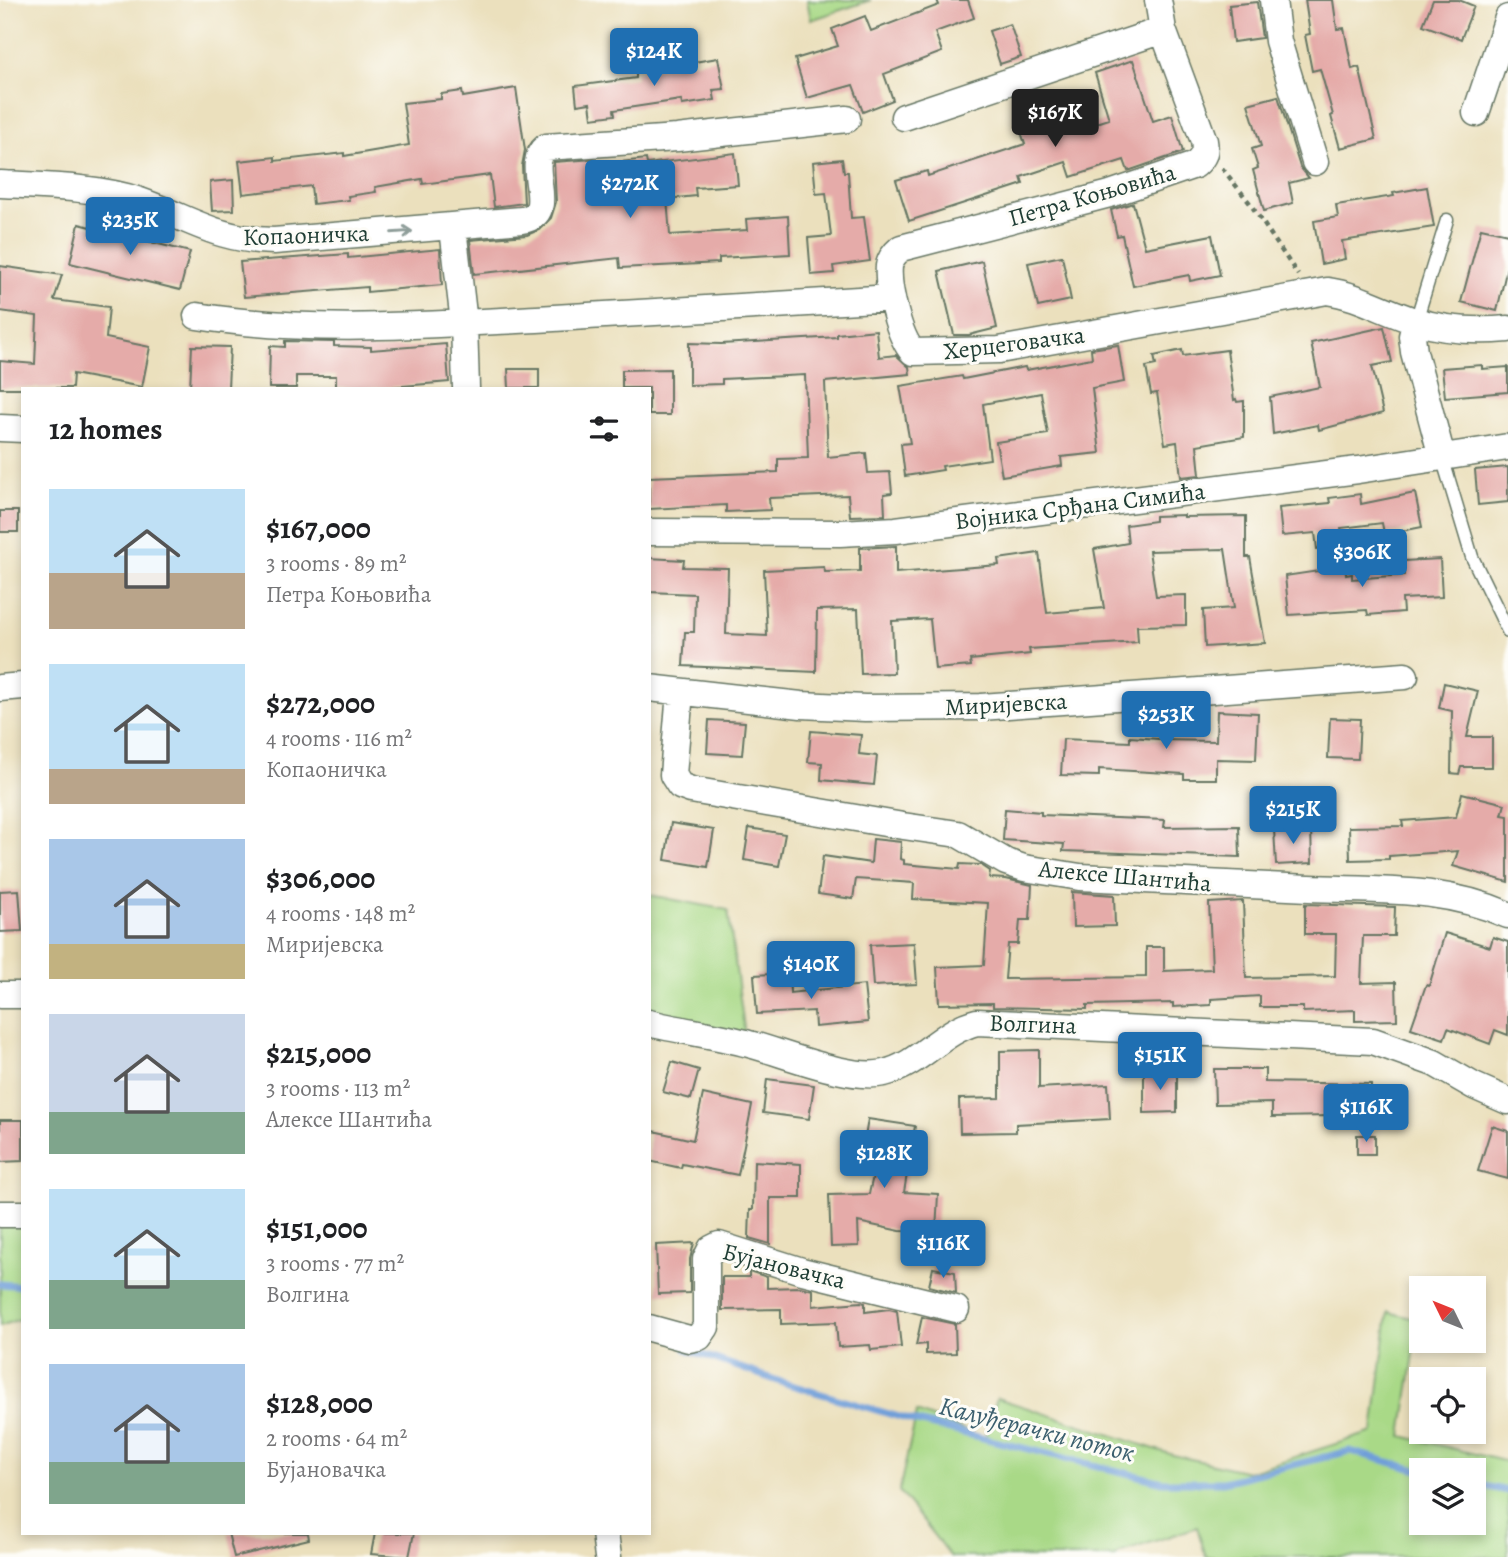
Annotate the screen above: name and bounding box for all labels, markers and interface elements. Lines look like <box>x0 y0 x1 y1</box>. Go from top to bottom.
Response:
pin: $124K <box>605 28 703 88</box>
text: $124K <box>626 35 682 66</box>
pin: $167K <box>1006 90 1104 149</box>
text: $167K <box>1028 96 1082 127</box>
street label: Петра Коњовића <box>1005 156 1179 234</box>
pin: $272K <box>581 160 679 220</box>
text: $272K <box>601 167 659 198</box>
pin: $235K <box>81 198 179 257</box>
text: $235K <box>102 204 158 235</box>
street label: Копаоничка <box>242 217 370 253</box>
one-way arrow <box>390 225 413 238</box>
street label: Херцеговачка <box>942 318 1086 368</box>
text: 12 homes <box>49 409 162 449</box>
icon: filters <box>585 410 623 448</box>
street label: Војника Срђана Симића <box>953 475 1207 537</box>
text: $167,000 <box>266 508 371 548</box>
icon: home <box>105 517 189 601</box>
pin: $306K <box>1313 530 1411 589</box>
text: $306K <box>1333 536 1391 567</box>
text: 3 rooms · 89 m² <box>266 548 407 579</box>
text: Петра Коњовића <box>266 579 431 610</box>
text: $272,000 <box>266 683 375 723</box>
street label: Миријевска <box>944 685 1068 723</box>
icon: home <box>105 692 189 776</box>
pin: $253K <box>1117 692 1215 751</box>
text: $253K <box>1138 698 1194 729</box>
text: 4 rooms · 116 m² <box>266 723 412 754</box>
text: Копаоничка <box>266 754 387 785</box>
pin: $215K <box>1244 786 1342 846</box>
text: $215K <box>1266 793 1321 824</box>
street label: Алексе Шантића <box>1036 852 1213 899</box>
text: $306,000 <box>266 858 375 898</box>
icon: home <box>105 867 189 951</box>
text: 4 rooms · 148 m² <box>266 898 415 929</box>
text: Миријевска <box>266 929 384 960</box>
pin: $140K <box>762 942 860 1001</box>
text: $140K <box>783 948 839 979</box>
street label: Волгина <box>989 1006 1077 1042</box>
pin: $151K <box>1111 1032 1209 1092</box>
text: $215,000 <box>266 1033 371 1073</box>
text: $151K <box>1134 1039 1186 1070</box>
icon: home <box>105 1042 189 1126</box>
text: 3 rooms · 113 m² <box>266 1073 410 1104</box>
pin: $116K <box>1317 1084 1415 1144</box>
text: $116K <box>1339 1091 1393 1122</box>
text: Алексе Шантића <box>266 1104 432 1135</box>
pin: $128K <box>835 1130 933 1190</box>
text: $128K <box>856 1137 912 1168</box>
text: $151,000 <box>266 1208 368 1248</box>
icon: home <box>105 1217 189 1301</box>
pin: $116K <box>894 1220 992 1280</box>
text: $116K <box>916 1227 970 1258</box>
street label: Бујановачка <box>719 1235 849 1297</box>
text: 3 rooms · 77 m² <box>266 1248 404 1279</box>
north arrow <box>1409 1276 1486 1353</box>
map controls <box>1409 1276 1486 1535</box>
text: Волгина <box>266 1279 350 1310</box>
button: locate <box>1409 1367 1486 1444</box>
text: $128,000 <box>266 1383 373 1423</box>
water label: Калуђерачки поток <box>936 1388 1138 1471</box>
icon: home <box>105 1392 189 1476</box>
text: 2 rooms · 64 m² <box>266 1423 407 1454</box>
text: Бујановачка <box>266 1454 386 1485</box>
button: layers <box>1409 1458 1486 1535</box>

